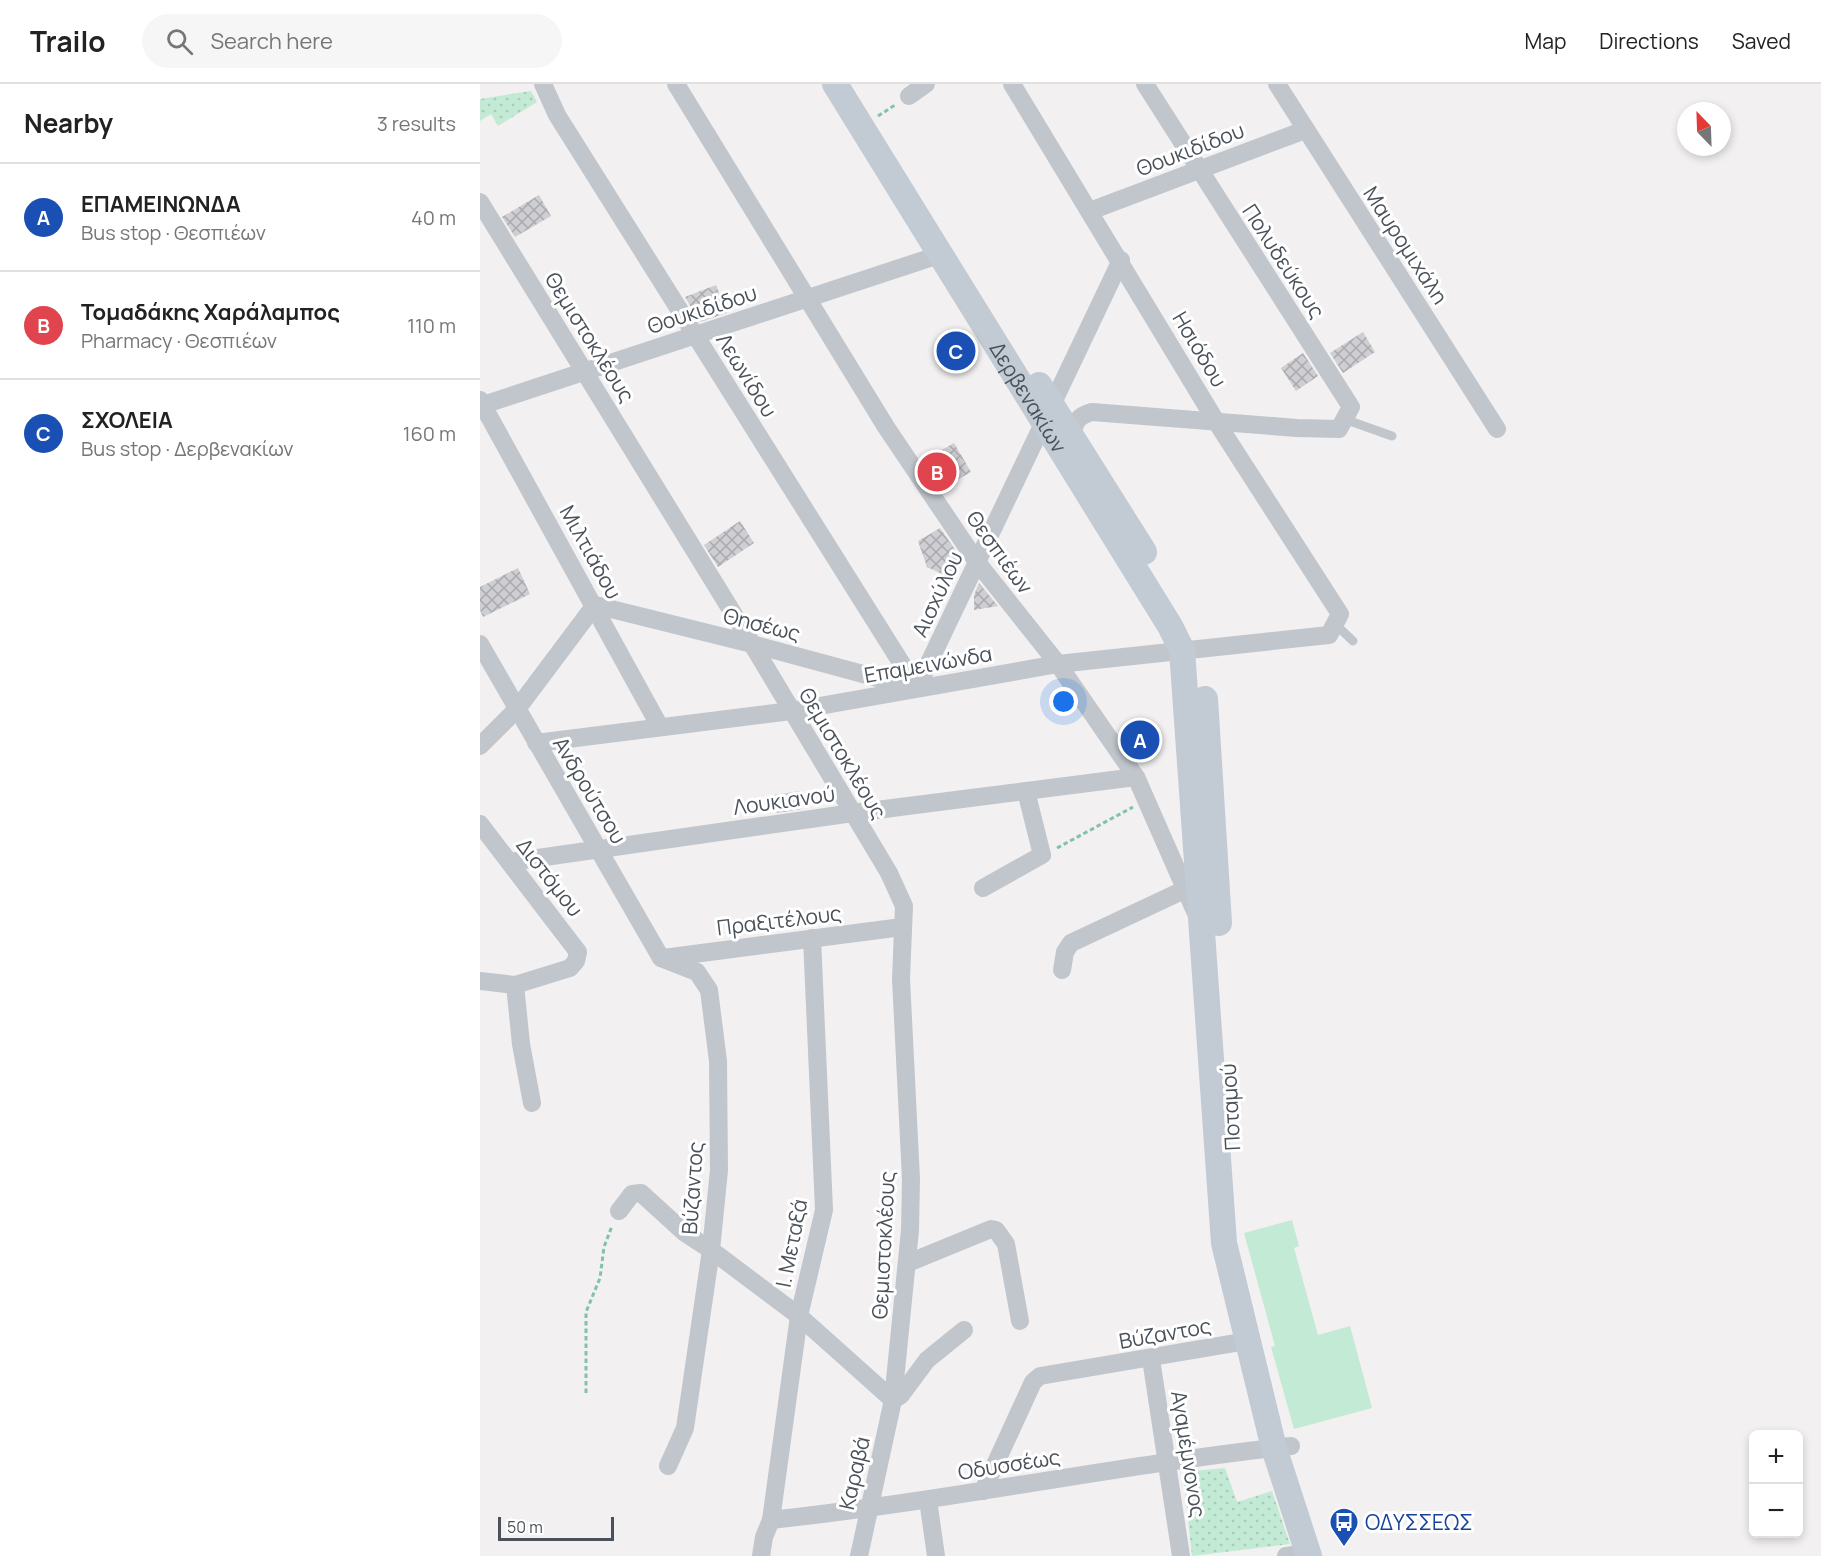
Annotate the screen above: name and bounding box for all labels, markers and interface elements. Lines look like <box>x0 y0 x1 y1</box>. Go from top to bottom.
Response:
search box <box>142 14 562 68</box>
text: Trailo <box>30 22 106 60</box>
icon: search <box>163 25 196 58</box>
text: Search here <box>211 26 333 56</box>
text: Map <box>1525 27 1566 55</box>
text: Directions <box>1599 27 1699 55</box>
text: Saved <box>1732 27 1791 55</box>
north arrow <box>1677 102 1731 156</box>
text: Nearby <box>24 105 113 141</box>
text: 3 results <box>377 110 456 137</box>
street label: Θουκιδίδου <box>1132 116 1248 182</box>
street label: Μαυρομιχάλη <box>1358 181 1454 309</box>
text: ΕΠΑΜΕΙΝΩΝΔΑ <box>81 189 241 219</box>
street label: Πολυδεύκους <box>1237 198 1331 324</box>
text: A <box>37 204 50 231</box>
text: 40 m <box>411 204 456 231</box>
text: Bus stop · Θεσπιέων <box>81 219 266 246</box>
street label: Θεμιστοκλέους <box>539 267 641 407</box>
street label: Θουκιδίδου <box>644 278 760 340</box>
text: Τομαδάκης Χαράλαμπος <box>81 297 340 327</box>
street label: Ησιόδου <box>1167 306 1233 392</box>
text: B <box>37 312 50 339</box>
text: 110 m <box>407 312 456 339</box>
text: Pharmacy · Θεσπιέων <box>81 327 277 354</box>
street label: Λεωνίδου <box>710 328 784 422</box>
pin: C <box>936 328 976 374</box>
street label: Δερβενακίων <box>984 336 1074 458</box>
text: ΣΧΟΛΕΙΑ <box>81 405 173 435</box>
text: C <box>36 420 51 447</box>
text: 160 m <box>403 420 456 447</box>
text: Bus stop · Δερβενακίων <box>81 435 293 462</box>
pin: B <box>918 450 956 494</box>
street label: Μιλτιάδου <box>554 500 628 604</box>
street label: Θεσπιέων <box>960 505 1040 600</box>
street label: Αισχύλου <box>905 547 969 641</box>
street label: Θησέως <box>721 601 803 647</box>
street label: Επαμεινώνδα <box>862 639 994 689</box>
street label: Θεμιστοκλέους <box>793 682 893 824</box>
your location <box>1049 687 1078 716</box>
pin: A <box>1120 718 1160 762</box>
street label: Ανδρούτσου <box>547 731 633 849</box>
street label: Λουκιανού <box>731 779 837 821</box>
street label: Διστόμου <box>510 832 590 922</box>
street label: Πραξιτέλους <box>715 898 843 942</box>
street label: Ποταμού <box>1214 1063 1246 1151</box>
street label: Βύζαντος <box>675 1141 709 1235</box>
street label: Θεμιστοκλέους <box>865 1170 901 1320</box>
street label: Ι. Μεταξά <box>769 1196 813 1290</box>
street label: Βύζαντος <box>1117 1311 1213 1355</box>
street label: Αγαμέμνονος <box>1165 1389 1213 1519</box>
map controls <box>1749 1430 1803 1538</box>
button: + <box>1749 1430 1803 1484</box>
street label: Καραβά <box>832 1434 876 1512</box>
street label: Οδυσσέως <box>956 1442 1062 1486</box>
button: − <box>1749 1484 1803 1538</box>
bus stop icon: ΟΔYΣΣΕΩΣ <box>1328 1506 1360 1548</box>
place label: ΟΔYΣΣΕΩΣ <box>1365 1508 1473 1536</box>
scale bar <box>498 1514 614 1542</box>
text: 50 m <box>507 1516 543 1538</box>

